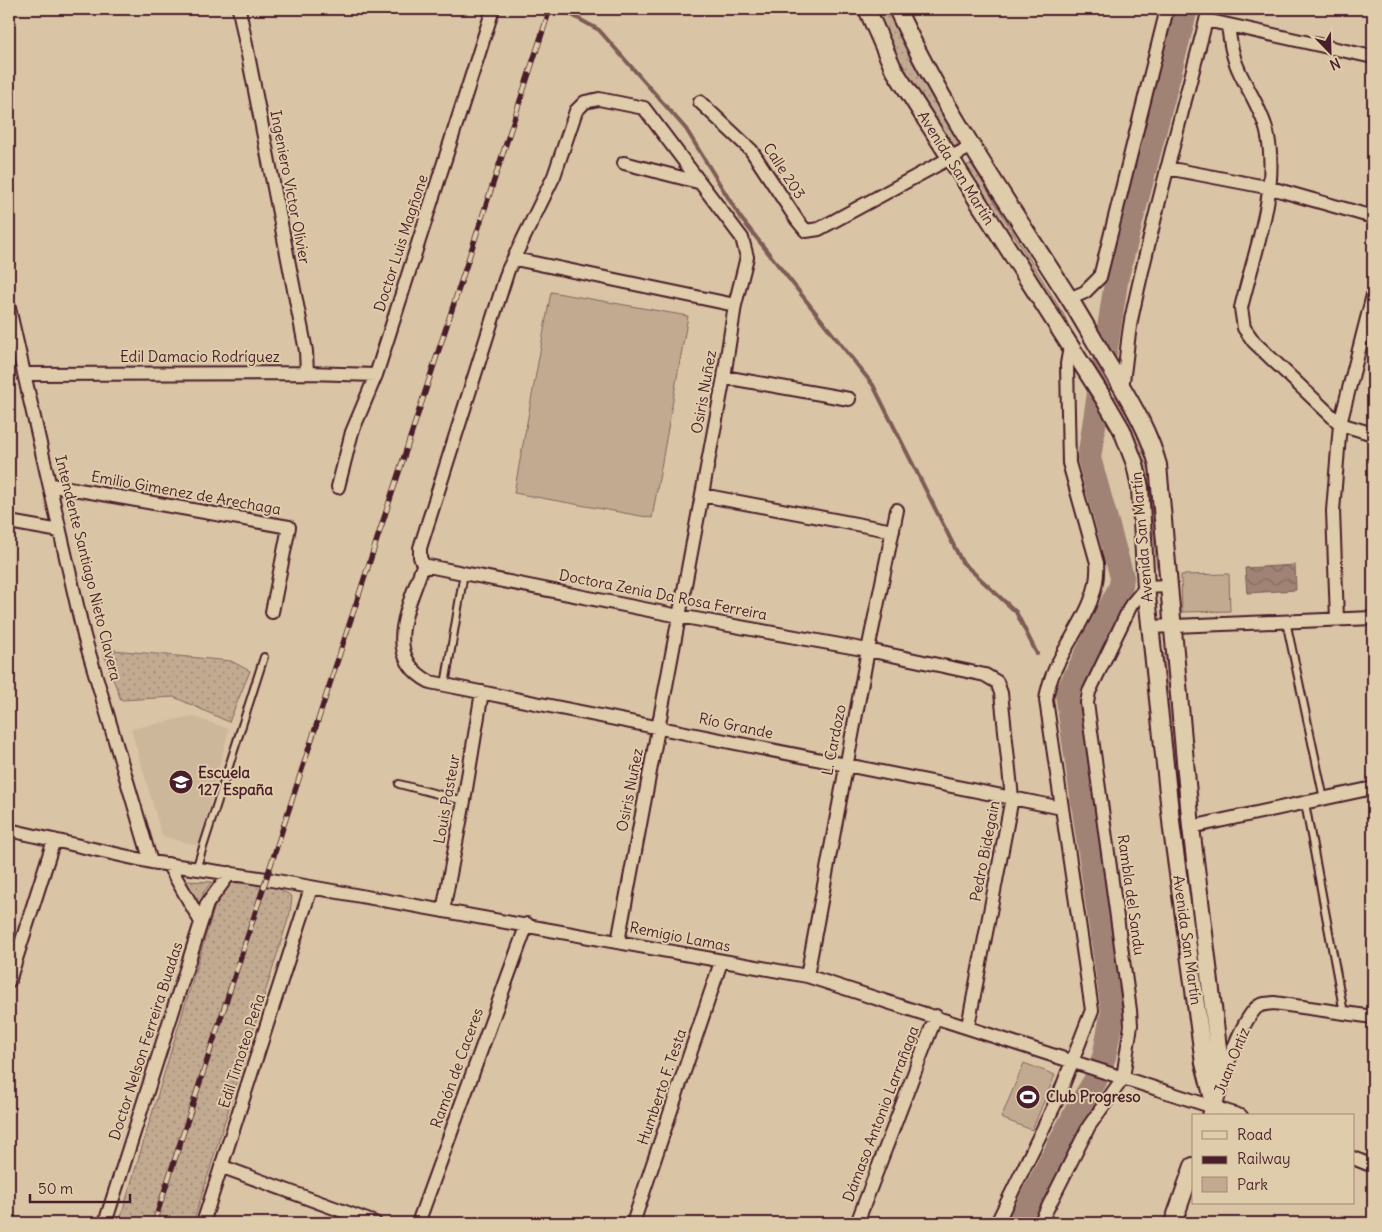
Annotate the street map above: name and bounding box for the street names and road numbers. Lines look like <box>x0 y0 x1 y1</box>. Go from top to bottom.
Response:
street label: Avenida San Martín <box>914 107 999 229</box>
street label: Ingeniero Víctor Olivier <box>266 108 315 265</box>
street label: Calle 203 <box>759 139 810 202</box>
street label: Doctor Luis Magñone <box>369 172 432 314</box>
street label: Edil Damacio Rodríguez <box>120 347 280 366</box>
street label: Osiris Nuñez <box>687 349 720 435</box>
street label: Intendente Santiago Nieto Clavera <box>51 453 126 683</box>
street label: Emilio Gimenez de Arechaga <box>90 466 283 519</box>
street label: Avenida San Martín <box>1126 471 1157 603</box>
street label: Doctora Zenia Da Rosa Ferreira <box>557 565 769 624</box>
street label: L. Cardozo <box>817 703 850 777</box>
street label: Río Grande <box>697 708 775 743</box>
street label: Osiris Nuñez <box>612 747 647 833</box>
street label: Louis Pasteur <box>429 753 464 845</box>
street label: Pedro Bidegain <box>965 799 1004 903</box>
street label: Rambla del Sandu <box>1114 833 1149 957</box>
street label: Avenida San Martín <box>1169 874 1206 1006</box>
street label: Remigio Lamas <box>628 917 732 956</box>
street label: Doctor Nelson Ferreira Buadas <box>104 939 187 1142</box>
street label: Edil Timoteo Peña <box>214 991 269 1110</box>
street label: Ramón de Caceres <box>426 1005 487 1131</box>
street label: Dámaso Antonio Larrañaga <box>838 1023 923 1204</box>
street label: Juan Ortiz <box>1210 1025 1254 1097</box>
street label: Humberto F. Testa <box>633 1026 690 1147</box>

